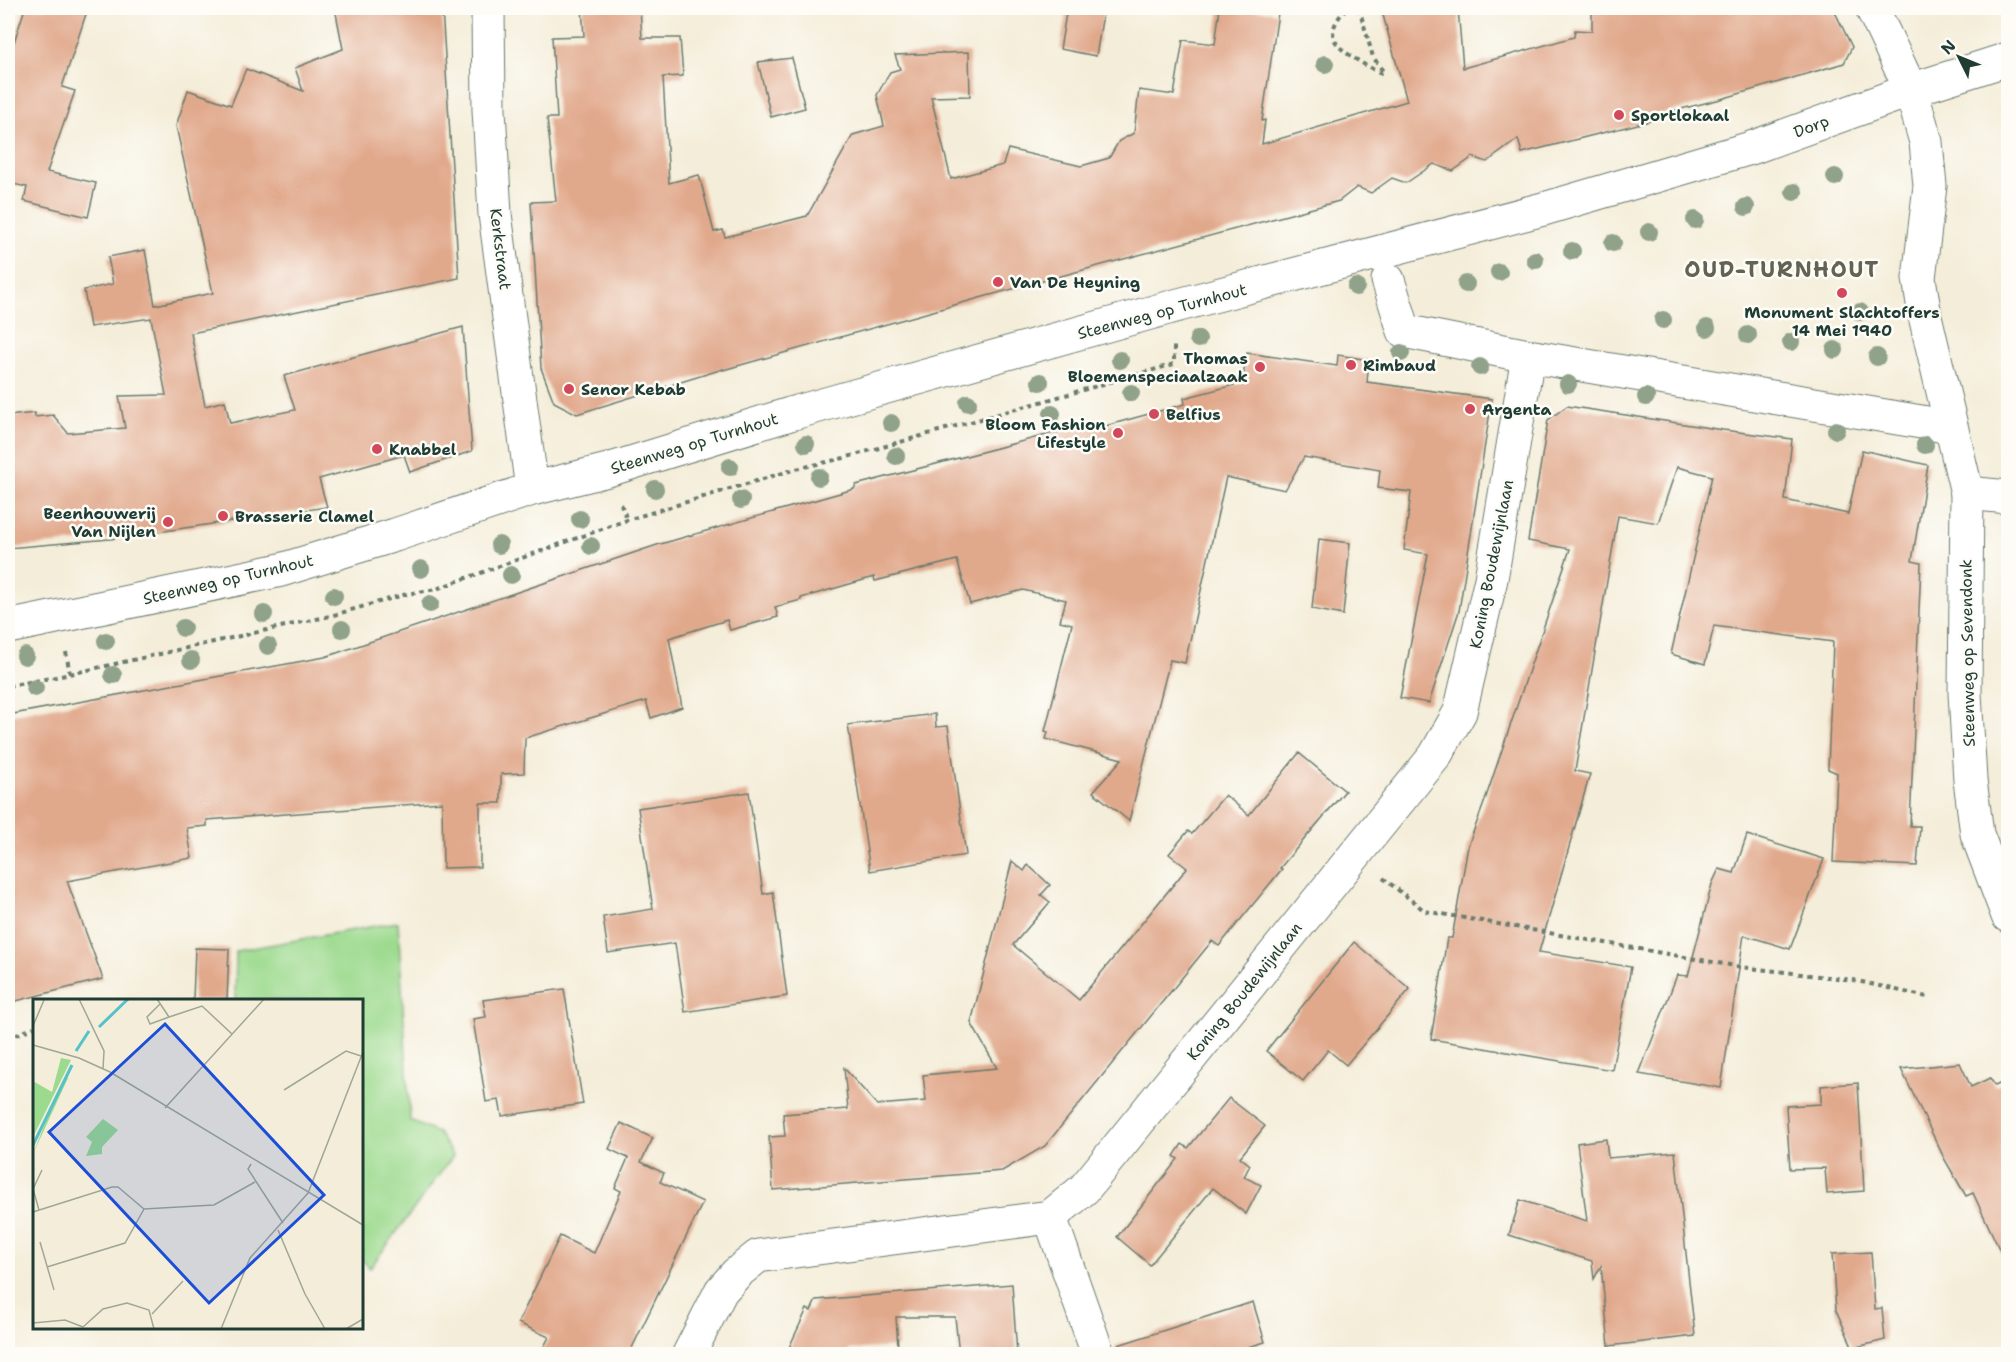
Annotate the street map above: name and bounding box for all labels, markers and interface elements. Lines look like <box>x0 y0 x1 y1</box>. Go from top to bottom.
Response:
north arrow <box>1929 27 1989 87</box>
text: N <box>1936 35 1960 59</box>
place label: Sportlokaal <box>1631 105 1730 126</box>
marker: Sportlokaal <box>1612 108 1626 122</box>
street label: Dorp <box>1791 110 1832 143</box>
street label: Kerkstraat <box>485 207 516 291</box>
district label: OUD-TURNHOUT <box>1684 255 1880 284</box>
place label: Van De Heyning <box>1010 272 1140 293</box>
marker: Van De Heyning <box>991 275 1005 289</box>
street label: Steenweg op Turnhout <box>1075 279 1249 344</box>
marker: Monument Slachtoffers 14 Mei 1940 <box>1835 286 1849 300</box>
place label: Monument Slachtoffers 14 Mei 1940 <box>1744 302 1940 341</box>
place label: Thomas Bloemenspeciaalzaak <box>1068 348 1248 387</box>
place label: Rimbaud <box>1363 355 1436 376</box>
marker: Rimbaud <box>1344 358 1358 372</box>
marker: Thomas Bloemenspeciaalzaak <box>1253 360 1267 374</box>
place label: Senor Kebab <box>581 379 686 400</box>
marker: Senor Kebab <box>562 382 576 396</box>
place label: Argenta <box>1482 399 1551 420</box>
marker: Argenta <box>1463 402 1477 416</box>
place label: Belfius <box>1166 404 1221 425</box>
marker: Belfius <box>1147 407 1161 421</box>
street label: Steenweg op Turnhout <box>608 408 781 479</box>
place label: Bloom Fashion Lifestyle <box>985 414 1106 453</box>
marker: Bloom Fashion Lifestyle <box>1111 426 1125 440</box>
place label: Knabbel <box>389 439 457 460</box>
marker: Knabbel <box>370 442 384 456</box>
street label: Koning Boudewijnlaan <box>1465 478 1518 650</box>
place label: Beenhouwerij Van Nijlen <box>43 503 156 542</box>
place label: Brasserie Clamel <box>235 506 374 527</box>
marker: Brasserie Clamel <box>216 509 230 523</box>
marker: Beenhouwerij Van Nijlen <box>161 515 175 529</box>
street label: Steenweg op Turnhout <box>141 550 315 609</box>
street label: Steenweg op Sevendonk <box>1955 559 1980 747</box>
street label: Koning Boudewijnlaan <box>1182 918 1307 1065</box>
inset map <box>33 999 363 1329</box>

